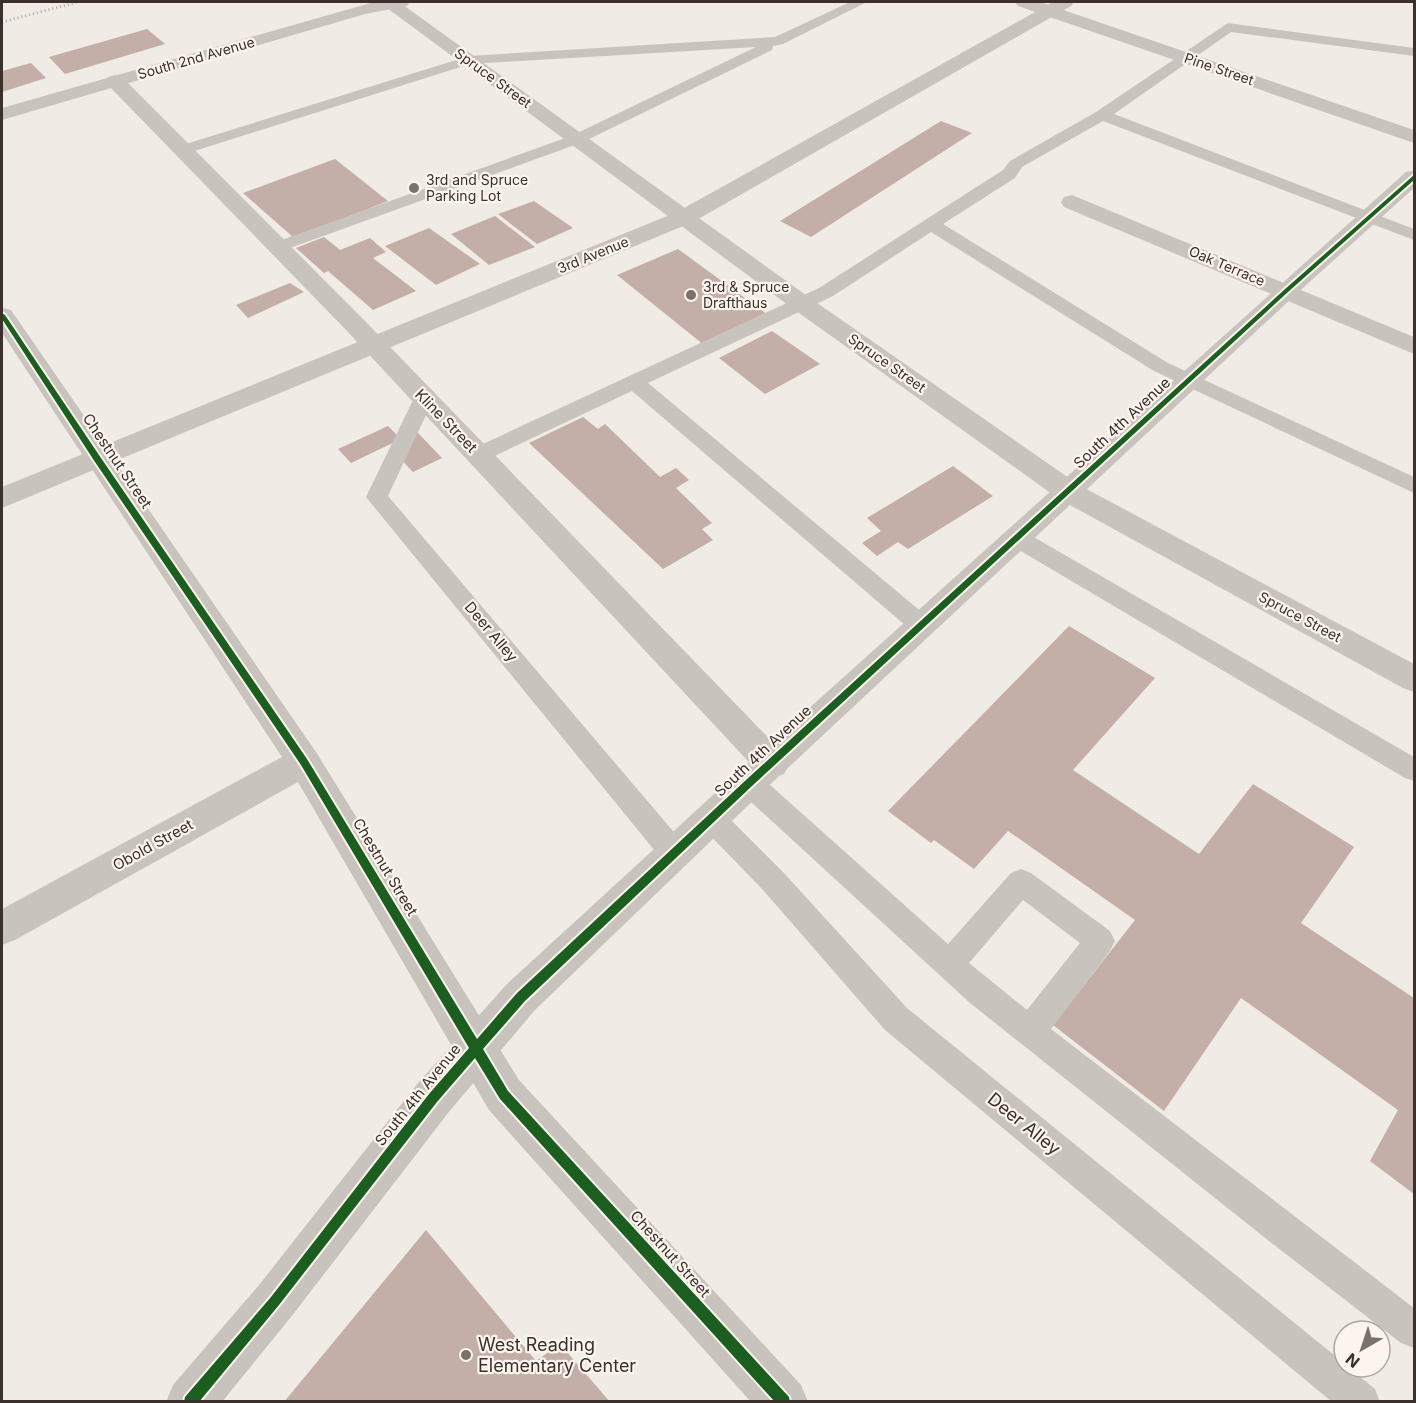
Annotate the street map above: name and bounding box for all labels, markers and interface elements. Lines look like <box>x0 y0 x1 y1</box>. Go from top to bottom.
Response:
street label: South 2nd Avenue <box>135 33 256 82</box>
street label: Spruce Street <box>452 44 535 111</box>
street label: Pine Street <box>1182 49 1256 88</box>
place label: 3rd and Spruce Parking Lot <box>426 171 528 204</box>
marker: 3rd and Spruce Parking Lot <box>407 181 421 195</box>
street label: 3rd Avenue <box>555 233 631 277</box>
street label: Oak Terrace <box>1187 242 1268 289</box>
place label: 3rd & Spruce Drafthaus <box>703 278 789 311</box>
marker: 3rd & Spruce Drafthaus <box>684 288 698 302</box>
street label: Spruce Street <box>845 330 930 396</box>
street label: South 4th Avenue <box>1069 373 1174 473</box>
street label: Kline Street <box>411 385 482 457</box>
street label: Chestnut Street <box>79 410 156 512</box>
street label: Spruce Street <box>1256 588 1345 646</box>
street label: Deer Alley <box>461 598 522 666</box>
street label: South 4th Avenue <box>710 701 815 801</box>
street label: Chestnut Street <box>349 814 422 919</box>
street label: Obold Street <box>109 815 196 874</box>
street label: South 4th Avenue <box>371 1040 465 1150</box>
street label: Deer Alley <box>984 1088 1065 1159</box>
street label: Chestnut Street <box>626 1206 714 1301</box>
north arrow <box>1332 1319 1392 1379</box>
place label: West Reading Elementary Center <box>478 1334 636 1376</box>
marker: West Reading Elementary Center <box>459 1348 473 1362</box>
text: N <box>1342 1349 1364 1372</box>

